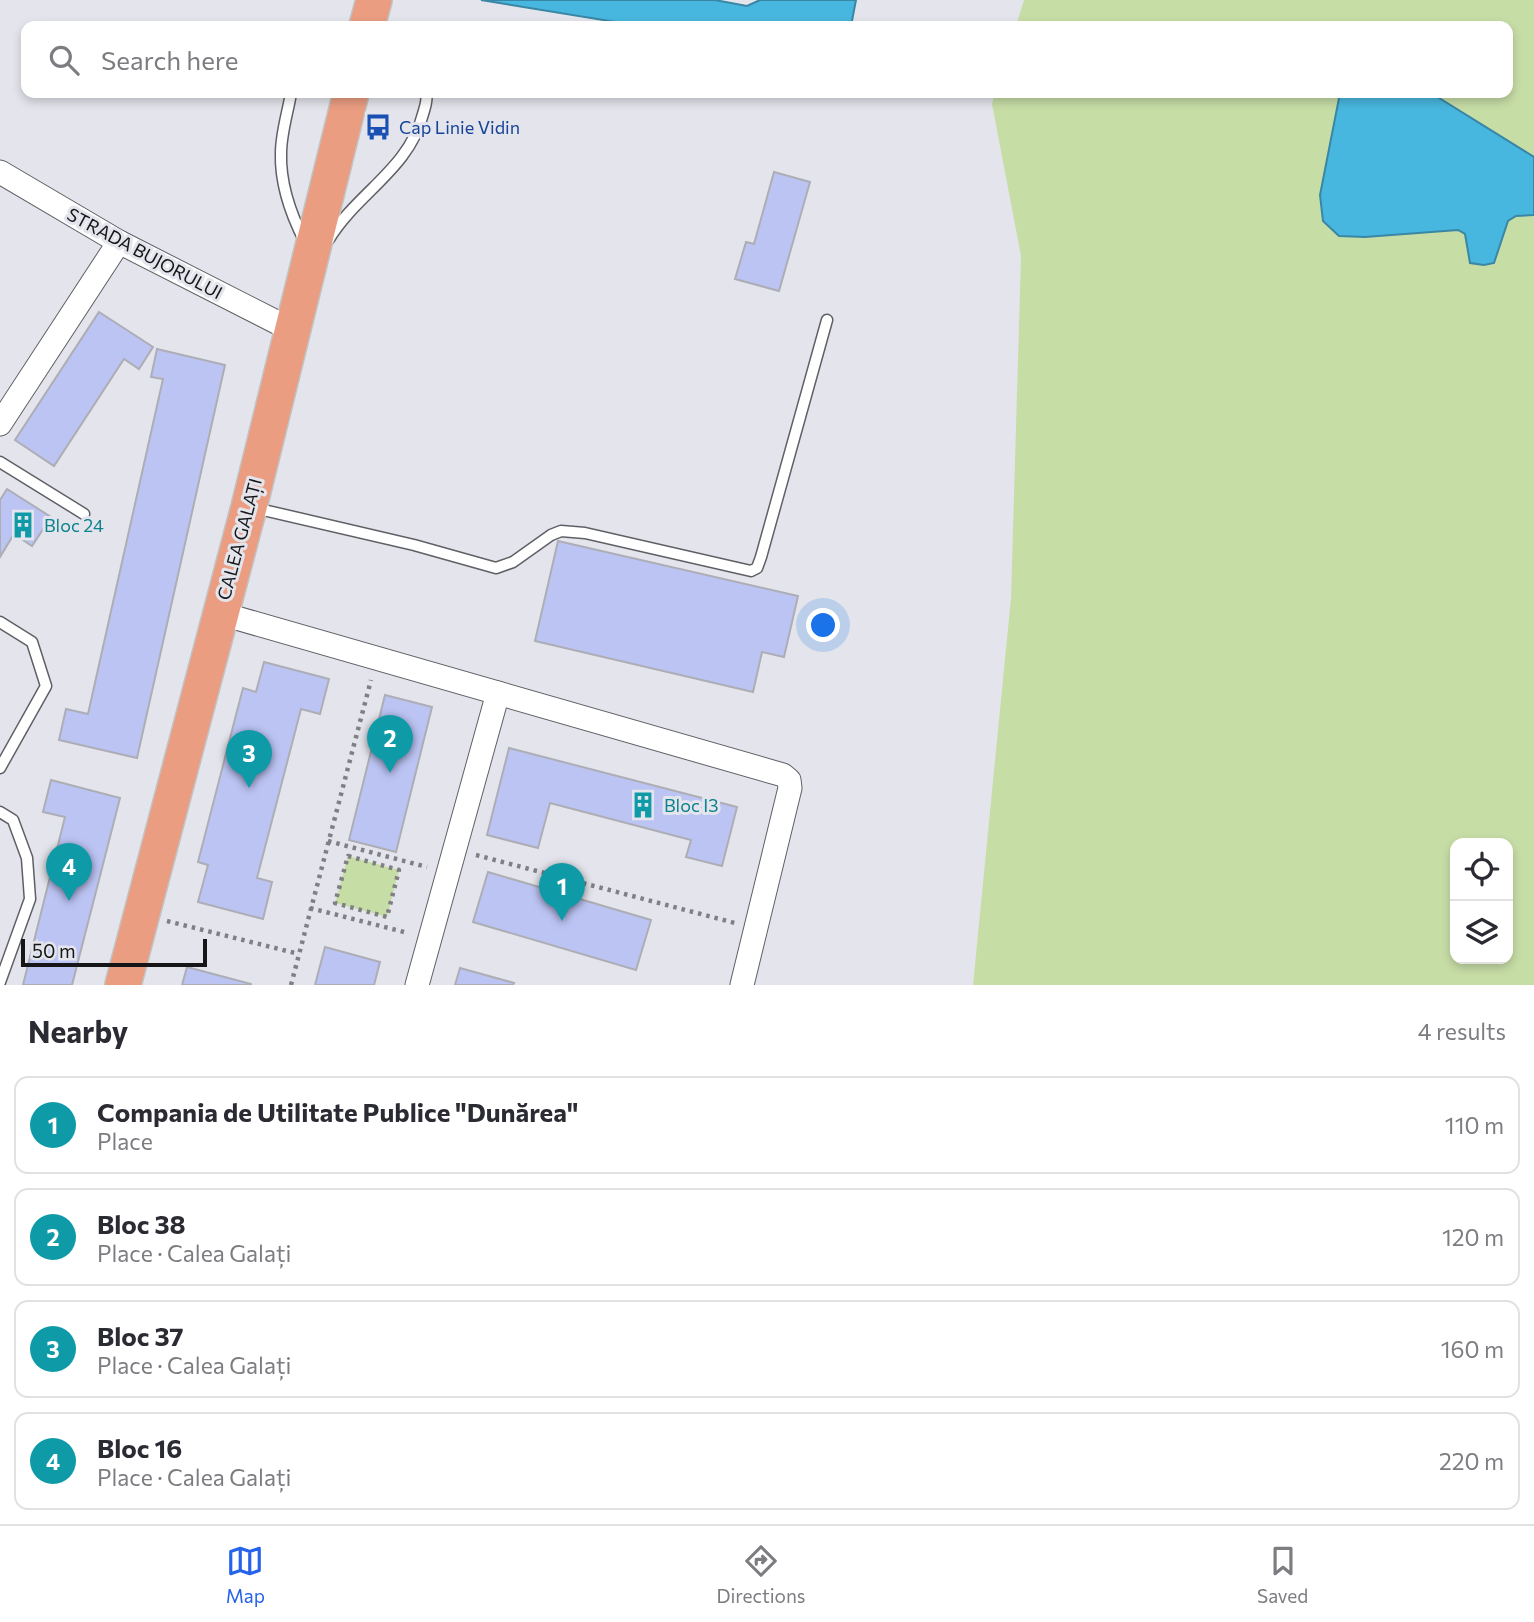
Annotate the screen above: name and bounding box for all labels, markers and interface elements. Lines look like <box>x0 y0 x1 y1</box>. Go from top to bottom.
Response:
search box <box>21 21 1513 98</box>
icon: search <box>45 41 83 79</box>
text: Search here <box>101 44 239 75</box>
bus stop icon: Cap Linie Vidin <box>363 112 393 142</box>
place label: Cap Linie Vidin <box>399 116 520 138</box>
street label: STRADA BUJORULUI <box>64 203 226 303</box>
street label: CALEA GALAȚI <box>212 476 267 602</box>
building icon: Bloc 24 <box>8 510 38 540</box>
place label: Bloc 24 <box>44 514 104 536</box>
your location <box>806 608 840 642</box>
pin: 2 <box>367 715 413 773</box>
pin: 3 <box>226 730 272 788</box>
building icon: Bloc I3 <box>628 790 658 820</box>
place label: Bloc I3 <box>664 794 719 816</box>
map controls <box>1450 838 1513 964</box>
button: locate <box>1450 838 1513 901</box>
pin: 4 <box>46 843 92 901</box>
pin: 1 <box>539 863 585 921</box>
button: layers <box>1450 901 1513 964</box>
scale bar <box>21 936 206 968</box>
text: 50 m <box>32 939 76 962</box>
text: Nearby <box>28 1012 128 1049</box>
text: 4 results <box>1418 1017 1506 1045</box>
text: Compania de Utilitate Publice "Dunărea" <box>97 1096 578 1127</box>
text: 1 <box>48 1111 58 1139</box>
text: 110 m <box>1445 1111 1504 1139</box>
text: Place <box>97 1127 153 1155</box>
text: Bloc 38 <box>97 1208 186 1239</box>
text: 2 <box>46 1223 60 1251</box>
text: 120 m <box>1442 1223 1504 1251</box>
text: Place · Calea Galați <box>97 1239 291 1267</box>
text: Bloc 37 <box>97 1320 184 1351</box>
text: 3 <box>46 1335 60 1363</box>
text: 160 m <box>1441 1335 1504 1363</box>
text: Place · Calea Galați <box>97 1351 291 1379</box>
text: Bloc 16 <box>97 1432 182 1463</box>
text: 4 <box>46 1447 60 1475</box>
text: 220 m <box>1439 1447 1504 1475</box>
text: Place · Calea Galați <box>97 1463 291 1491</box>
tab: Map <box>226 1542 265 1607</box>
tab: Directions <box>716 1542 806 1607</box>
tab: Saved <box>1257 1542 1308 1607</box>

